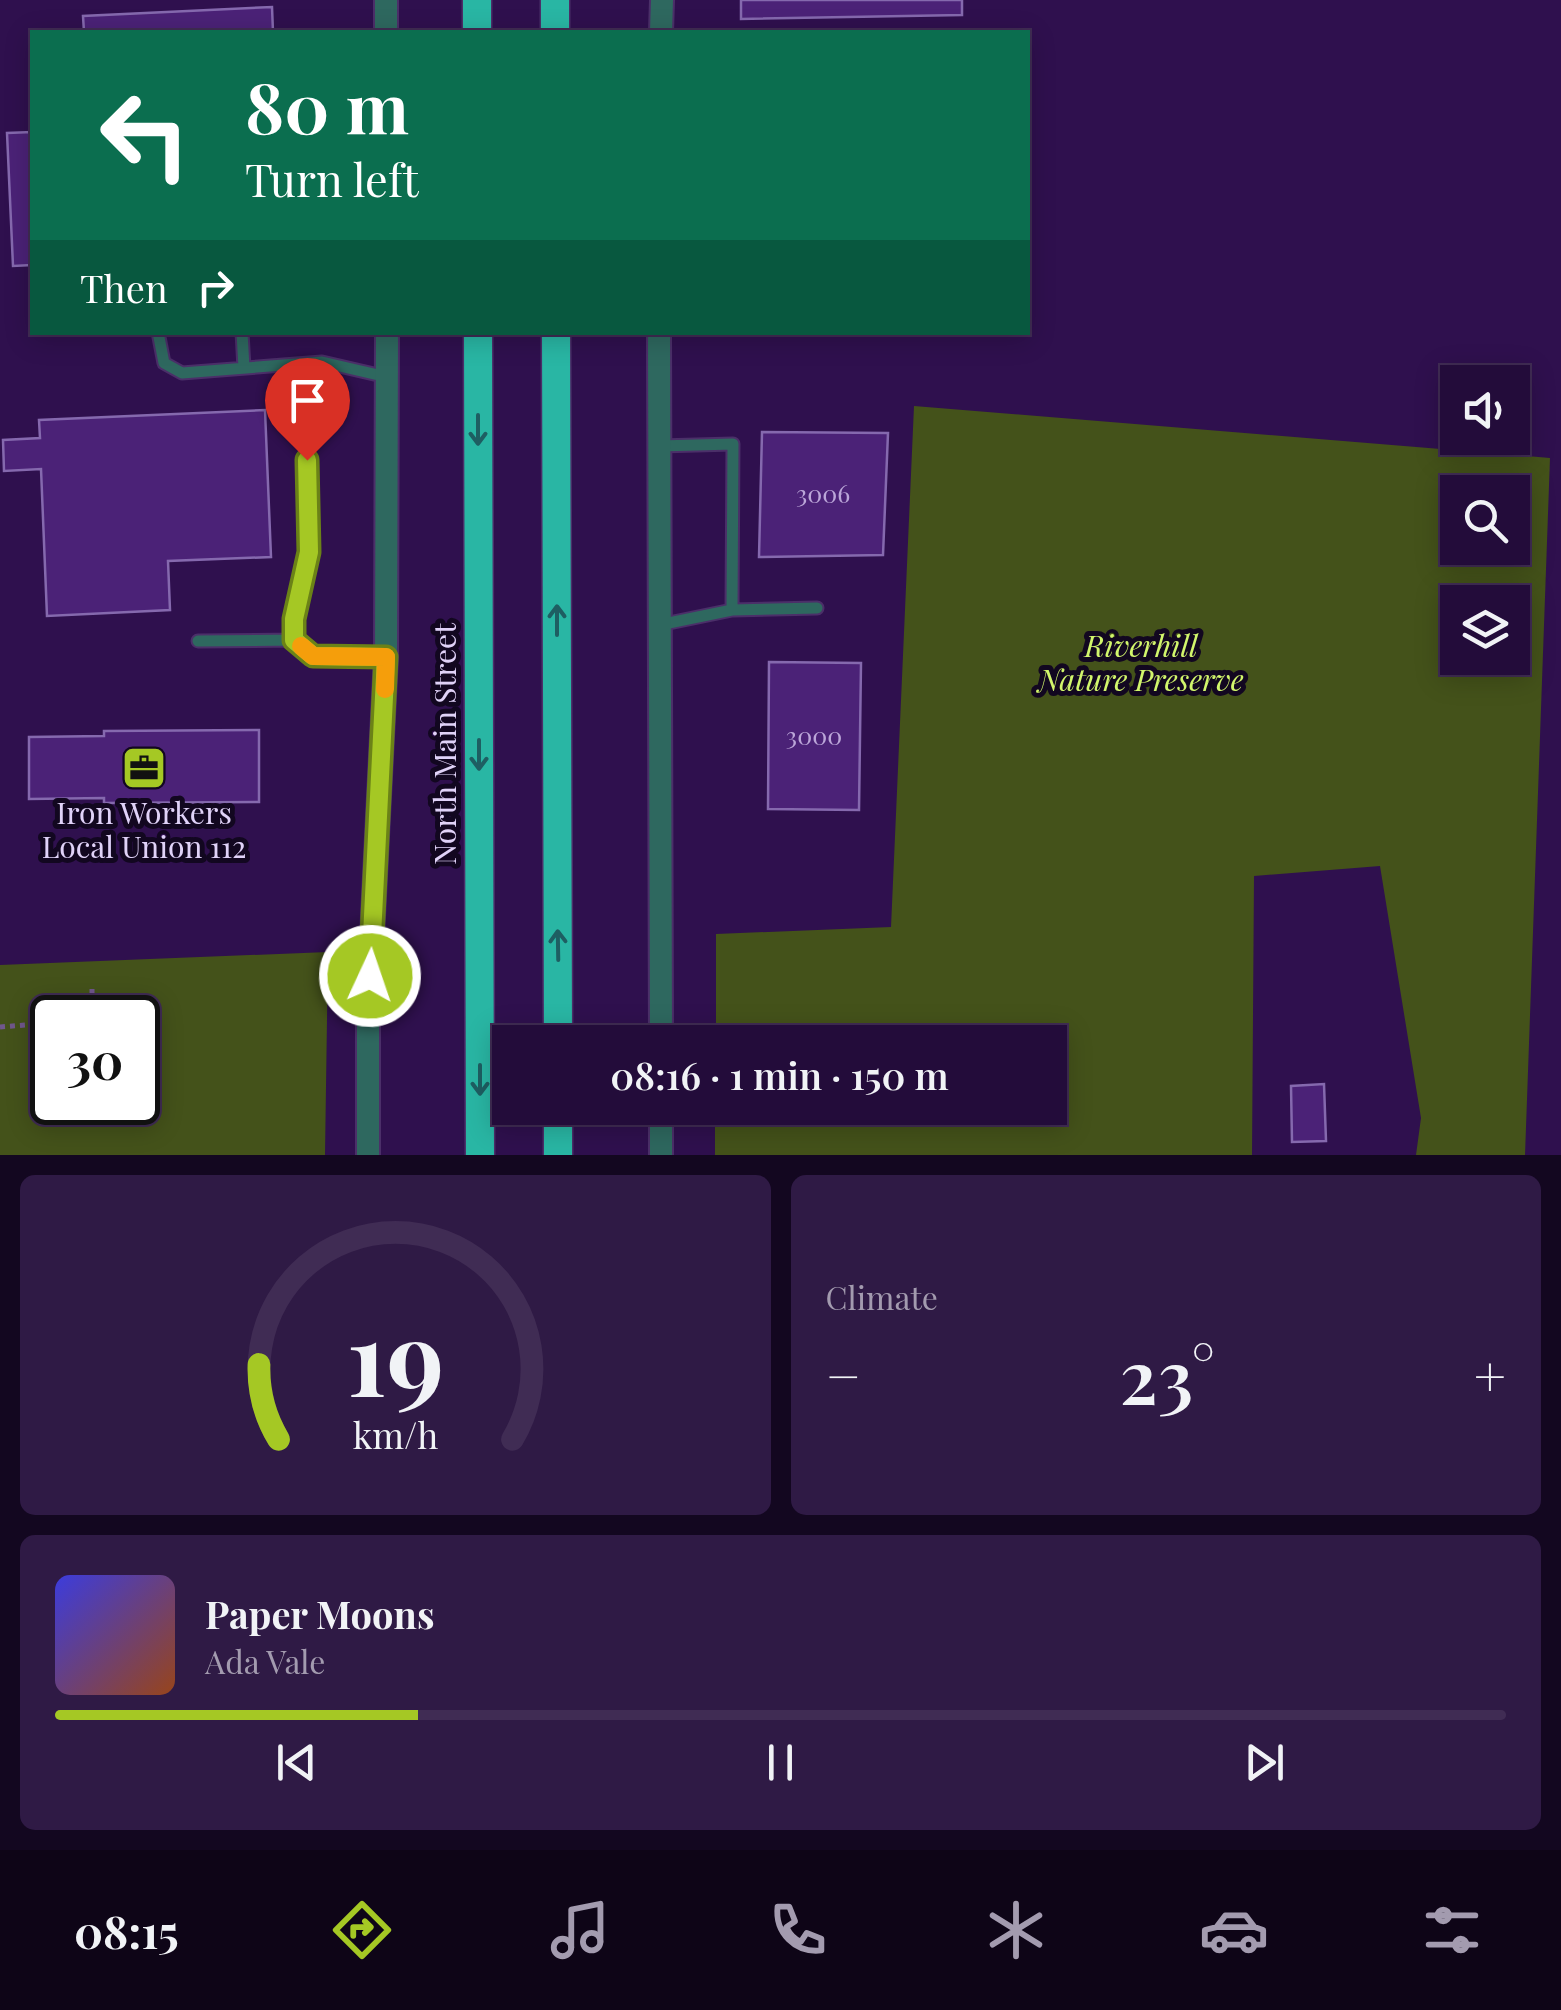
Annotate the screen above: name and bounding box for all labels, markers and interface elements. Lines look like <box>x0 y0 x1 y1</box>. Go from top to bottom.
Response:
text: 80 m <box>245 58 409 152</box>
icon: left <box>80 70 210 200</box>
text: Turn left <box>245 148 419 208</box>
icon: right <box>188 260 243 315</box>
text: Then <box>80 262 168 313</box>
pin <box>265 358 350 461</box>
map controls <box>1440 365 1530 675</box>
button: sound <box>1440 365 1530 455</box>
icon: arrive <box>280 373 335 428</box>
one-way arrow <box>468 412 488 445</box>
button: search <box>1440 475 1530 565</box>
house number: 3006 <box>796 476 850 509</box>
button: layers <box>1440 585 1530 675</box>
one-way arrow <box>547 605 566 637</box>
street label: North Main Street <box>424 623 464 865</box>
park label: Riverhill Nature Preserve <box>1035 625 1244 699</box>
house number: 3000 <box>786 718 842 751</box>
one-way arrow <box>470 738 488 770</box>
office icon: Iron Workers Local Union 112 <box>121 745 167 791</box>
place label: Iron Workers Local Union 112 <box>42 792 246 866</box>
position arrow <box>318 924 422 1028</box>
one-way arrow <box>548 930 567 962</box>
speed limit sign: 30 <box>30 995 160 1125</box>
text: 08:16 · 1 min · 150 m <box>610 1049 949 1100</box>
one-way arrow <box>470 1062 490 1095</box>
text: Climate <box>826 1275 938 1318</box>
text: 19 <box>347 1284 444 1423</box>
text: 23° <box>1120 1324 1215 1424</box>
text: − <box>826 1337 861 1411</box>
text: + <box>1474 1337 1506 1411</box>
text: km/h <box>352 1410 438 1458</box>
text: Paper Moons <box>205 1588 434 1639</box>
text: Ada Vale <box>205 1639 325 1682</box>
icon: previous <box>269 1735 324 1790</box>
icon: pause <box>753 1735 808 1790</box>
icon: next <box>1237 1735 1292 1790</box>
icon: directions <box>327 1895 397 1965</box>
icon: music <box>545 1895 615 1965</box>
icon: phone <box>763 1895 833 1965</box>
icon: climate <box>981 1895 1051 1965</box>
icon: car <box>1199 1895 1269 1965</box>
icon: filters <box>1417 1895 1487 1965</box>
text: 08:15 <box>74 1900 179 1960</box>

